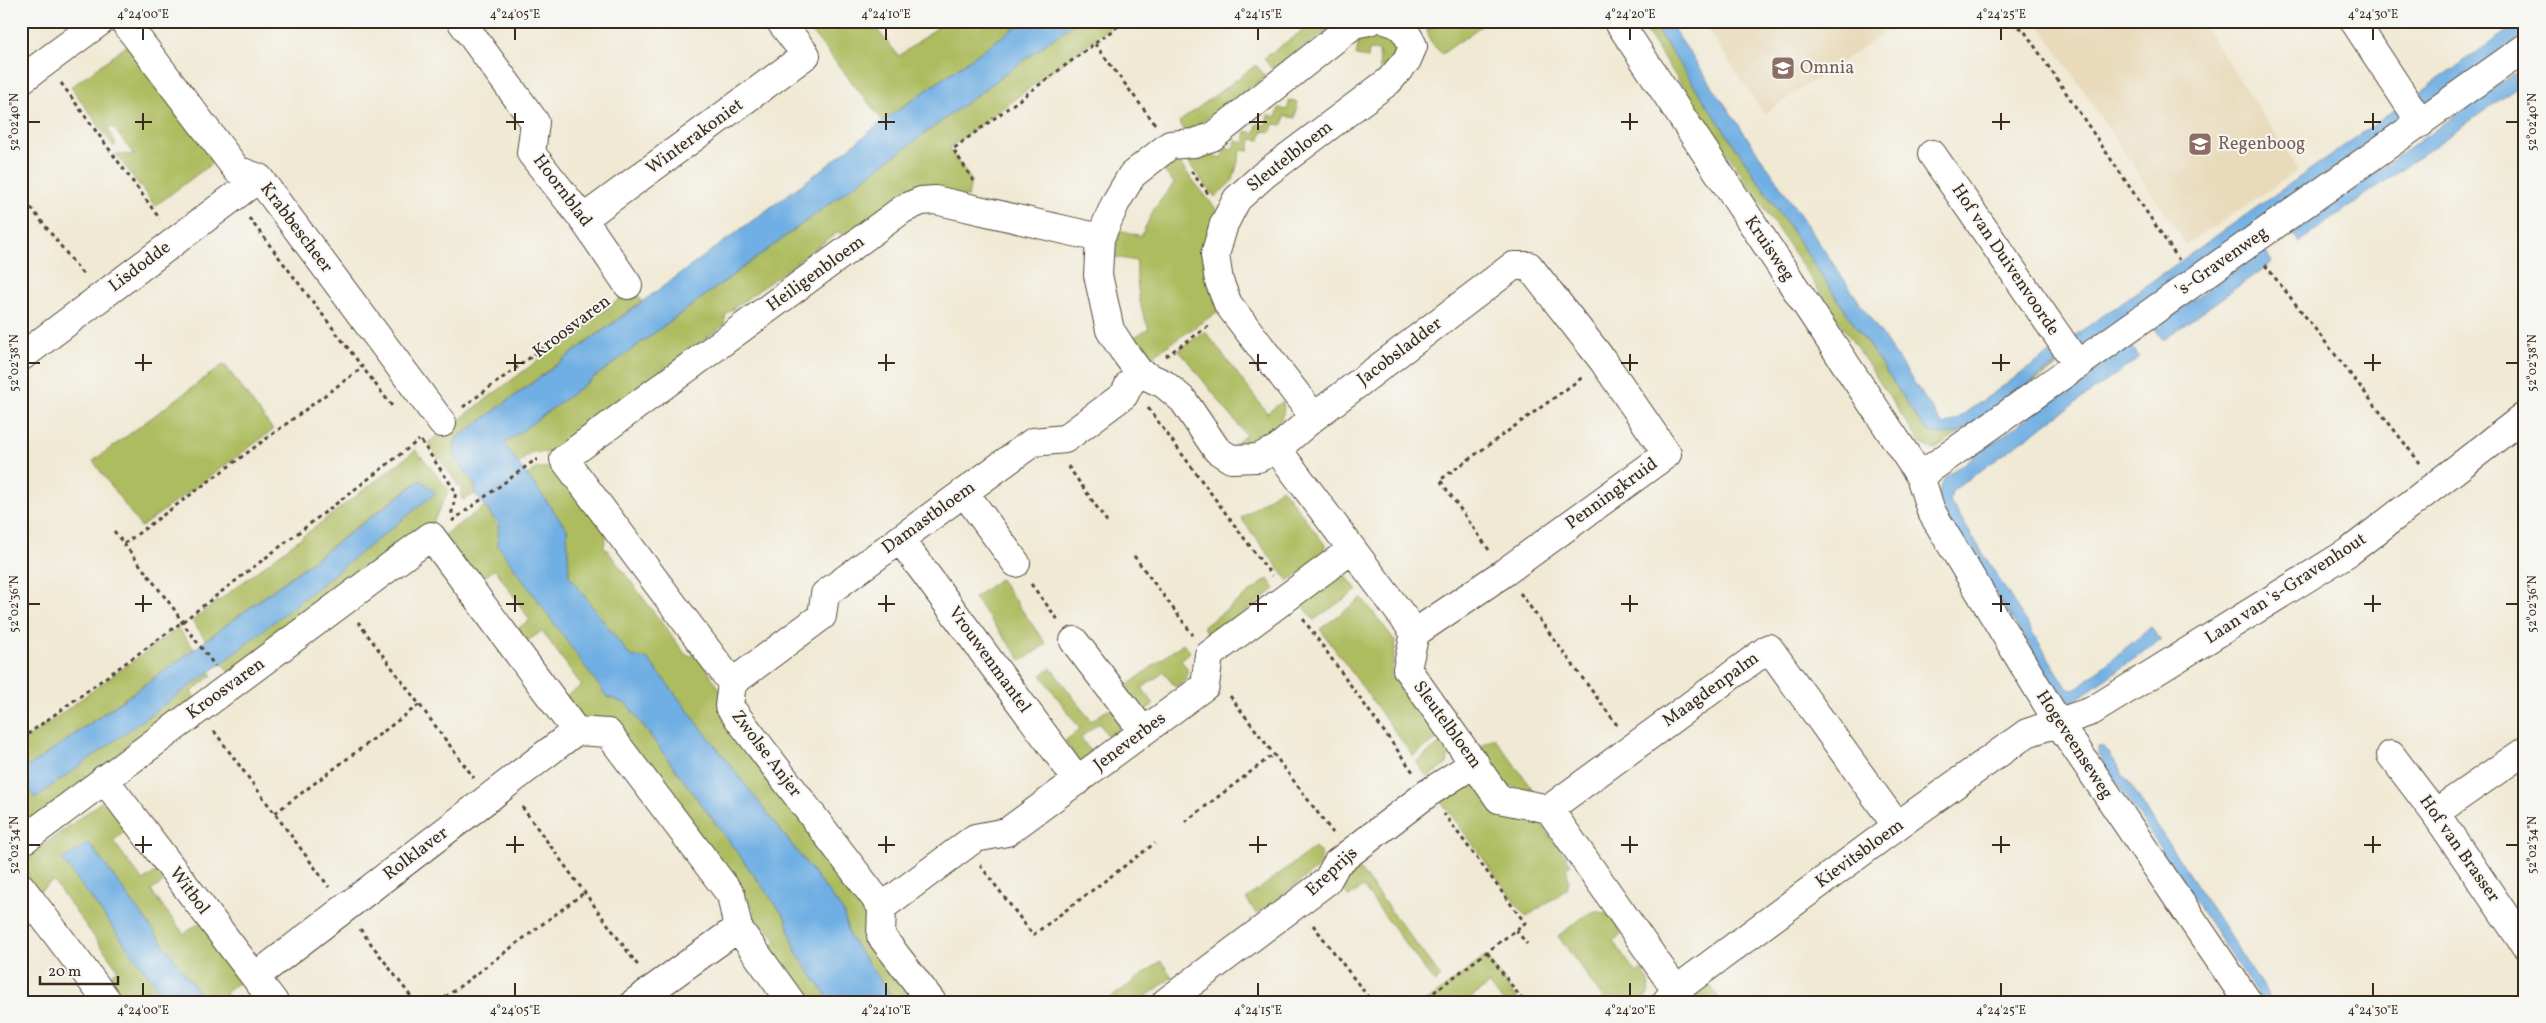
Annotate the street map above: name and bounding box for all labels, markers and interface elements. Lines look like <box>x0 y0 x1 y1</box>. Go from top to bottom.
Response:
text: 4°24'00"E <box>117 7 169 23</box>
text: 4°24'05"E <box>490 7 540 23</box>
text: 4°24'10"E <box>861 7 911 23</box>
text: 4°24'15"E <box>1234 7 1282 23</box>
text: 4°24'20"E <box>1605 7 1655 23</box>
text: 4°24'25"E <box>1976 7 2026 23</box>
text: 4°24'30"E <box>2348 7 2398 23</box>
school or university icon: Omnia <box>1770 55 1796 81</box>
place label: Omnia <box>1800 56 1854 81</box>
text: 52°02'40"N <box>7 93 23 151</box>
street label: Winterakoniet <box>641 93 749 181</box>
text: 52°02'40"N <box>2525 93 2541 151</box>
street label: Sleutelbloem <box>1242 115 1338 199</box>
school or university icon: Regenboog <box>2187 131 2213 157</box>
place label: Regenboog <box>2218 132 2305 157</box>
street label: Hoornblad <box>526 149 598 233</box>
street label: Krabbescheer <box>254 178 339 279</box>
street label: Hof van Duivenvoorde <box>1945 179 2065 341</box>
street label: Kruisweg <box>1738 211 1800 287</box>
street label: 's-Gravenweg <box>2171 221 2273 303</box>
street label: Heiligenbloem <box>762 230 870 318</box>
street label: Lisdodde <box>104 235 176 299</box>
street label: Kroosvaren <box>528 289 616 365</box>
street label: Jacobsladder <box>1352 311 1448 392</box>
text: 52°02'38"N <box>7 334 23 392</box>
text: 52°02'38"N <box>2525 334 2541 392</box>
street label: Penningkruid <box>1561 452 1663 536</box>
street label: Damastbloem <box>877 475 981 560</box>
street label: Laan van 's-Gravenhout <box>2200 527 2372 651</box>
text: 52°02'36"N <box>7 575 23 633</box>
text: 52°02'36"N <box>2525 575 2541 633</box>
street label: Vrouwenmantel <box>942 601 1036 719</box>
street label: Maagdenpalm <box>1658 646 1764 734</box>
street label: Kroosvaren <box>182 652 271 726</box>
street label: Sleutelbloem <box>1407 676 1487 774</box>
street label: Hogeveenseweg <box>2029 686 2119 804</box>
street label: Zwolse Anjer <box>725 705 807 803</box>
street label: Jeneverbes <box>1089 706 1171 778</box>
street label: Hof van Brasser <box>2413 790 2506 908</box>
street label: Kievitsbloem <box>1811 813 1909 895</box>
text: 52°02'34"N <box>7 816 23 874</box>
text: 52°02'34"N <box>2525 816 2541 874</box>
street label: Rolklaver <box>378 821 454 887</box>
street label: Ereprijs <box>1301 841 1363 903</box>
street label: Witbol <box>163 862 215 920</box>
scale bar <box>40 953 118 985</box>
text: 20 m <box>48 962 81 983</box>
text: 4°24'00"E <box>117 1003 169 1019</box>
text: 4°24'05"E <box>490 1003 540 1019</box>
text: 4°24'10"E <box>861 1003 911 1019</box>
text: 4°24'15"E <box>1234 1003 1282 1019</box>
text: 4°24'20"E <box>1605 1003 1655 1019</box>
text: 4°24'25"E <box>1976 1003 2026 1019</box>
text: 4°24'30"E <box>2348 1003 2398 1019</box>

